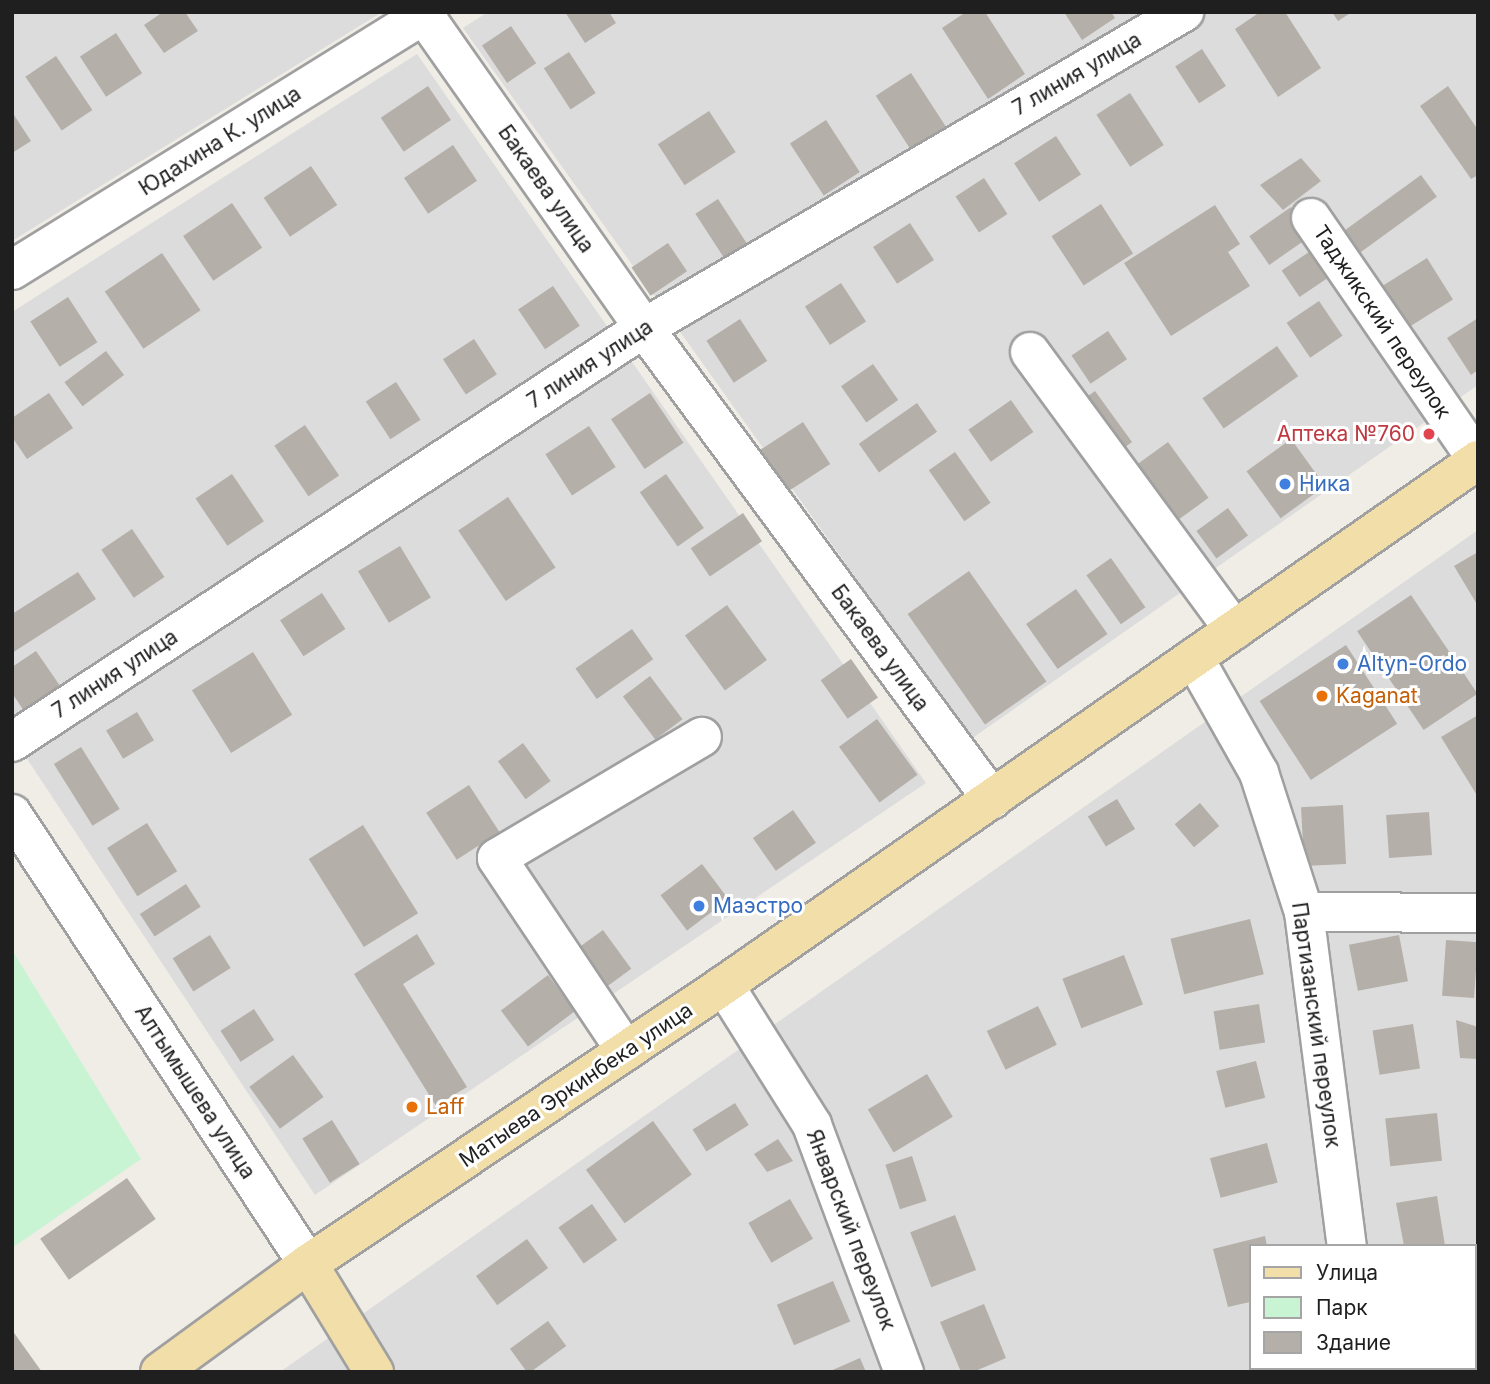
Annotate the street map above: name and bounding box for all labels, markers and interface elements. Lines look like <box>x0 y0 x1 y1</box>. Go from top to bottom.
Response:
street label: 7 линия улица <box>1008 27 1146 121</box>
street label: Юдахина К. улица <box>134 81 306 201</box>
street label: Бакаева улица <box>493 120 599 258</box>
street label: Таджикский переулок <box>1308 221 1456 423</box>
street label: 7 линия улица <box>523 314 657 414</box>
place label: Аптека №760 <box>1277 421 1415 447</box>
marker: Аптека №760 <box>1421 426 1437 442</box>
place label: Ника <box>1299 471 1350 497</box>
marker: Ника <box>1277 476 1293 492</box>
street label: Бакаева улица <box>826 580 934 716</box>
street label: 7 линия улица <box>48 624 182 724</box>
place label: Altyn-Ordo <box>1357 651 1467 677</box>
marker: Altyn-Ordo <box>1335 656 1351 672</box>
place label: Kaganat <box>1336 683 1418 709</box>
marker: Kaganat <box>1314 688 1330 704</box>
place label: Маэстро <box>713 893 803 919</box>
marker: Маэстро <box>691 898 707 914</box>
street label: Партизанский переулок <box>1286 901 1346 1149</box>
street label: Матыева Эркинбека улица <box>455 997 697 1173</box>
street label: Алтымышева улица <box>129 1000 261 1184</box>
place label: Laff <box>426 1094 464 1120</box>
marker: Laff <box>404 1099 420 1115</box>
street label: Январский переулок <box>801 1126 901 1334</box>
legend <box>1248 1244 1476 1370</box>
text: Улица <box>1316 1260 1378 1285</box>
text: Парк <box>1316 1295 1368 1320</box>
text: Здание <box>1316 1330 1391 1355</box>

